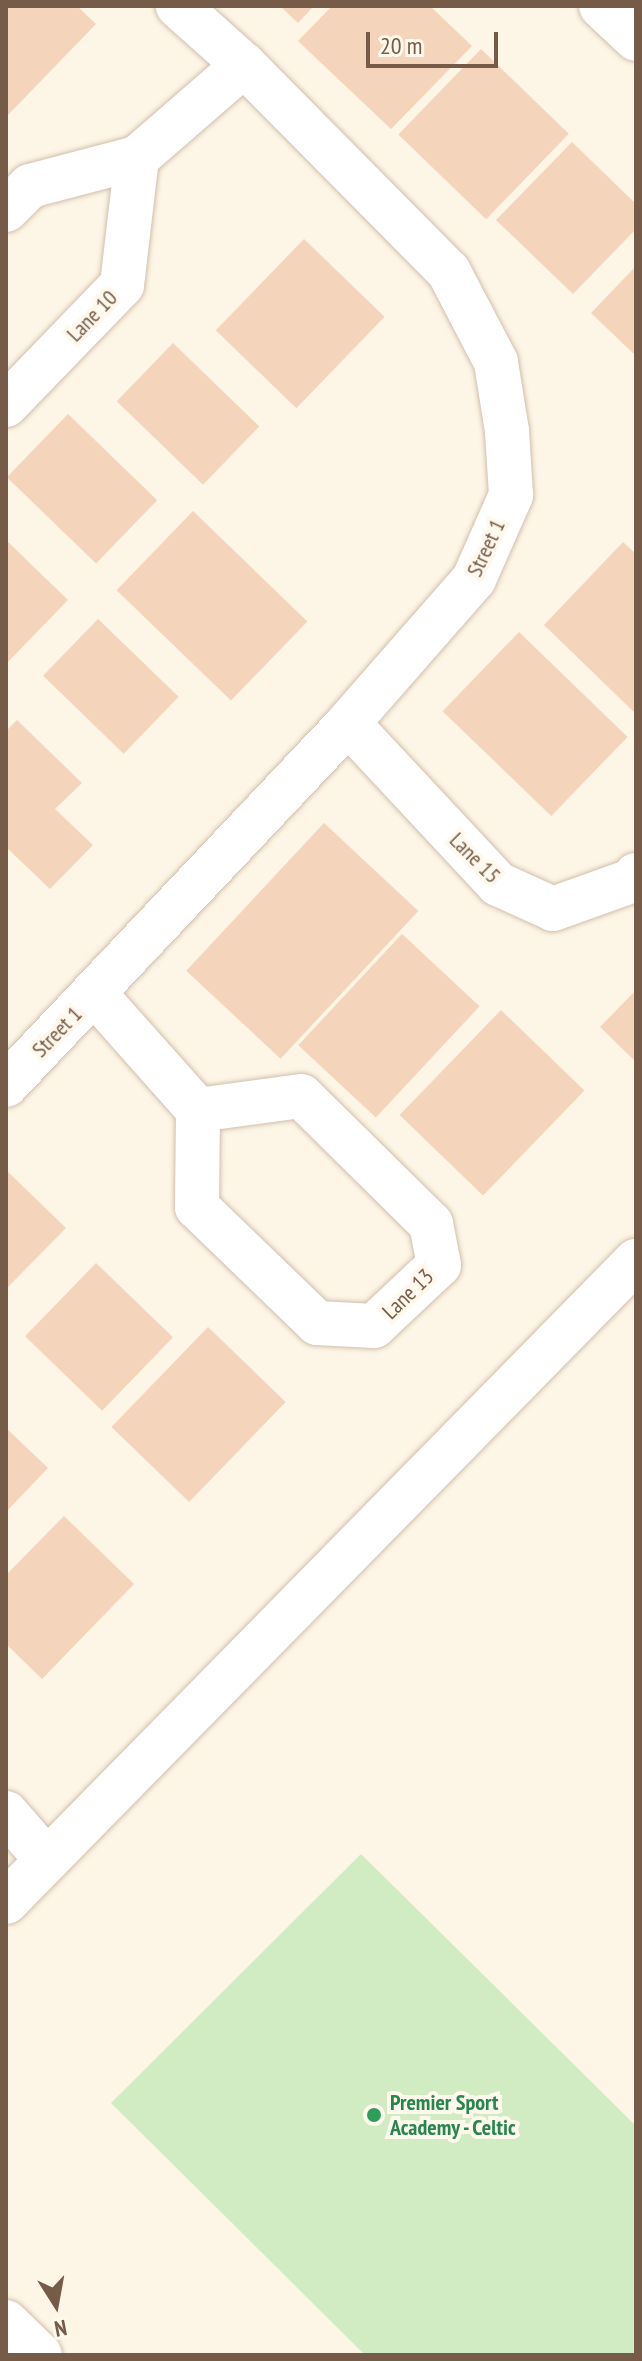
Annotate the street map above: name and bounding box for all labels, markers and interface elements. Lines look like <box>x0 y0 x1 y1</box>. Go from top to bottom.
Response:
scale bar <box>370 16 502 66</box>
text: 20 m <box>380 30 422 61</box>
street label: Lane 10 <box>61 285 123 347</box>
street label: Street 1 <box>461 515 511 581</box>
street label: Lane 15 <box>444 827 506 889</box>
street label: Street 1 <box>27 1001 87 1063</box>
street label: Lane 13 <box>377 1263 439 1325</box>
place label: Premier Sport Academy - Celtic <box>390 2089 519 2140</box>
marker: Premier Sport Academy - Celtic <box>365 2106 383 2124</box>
north arrow <box>16 2265 96 2345</box>
text: N <box>52 2314 69 2343</box>

